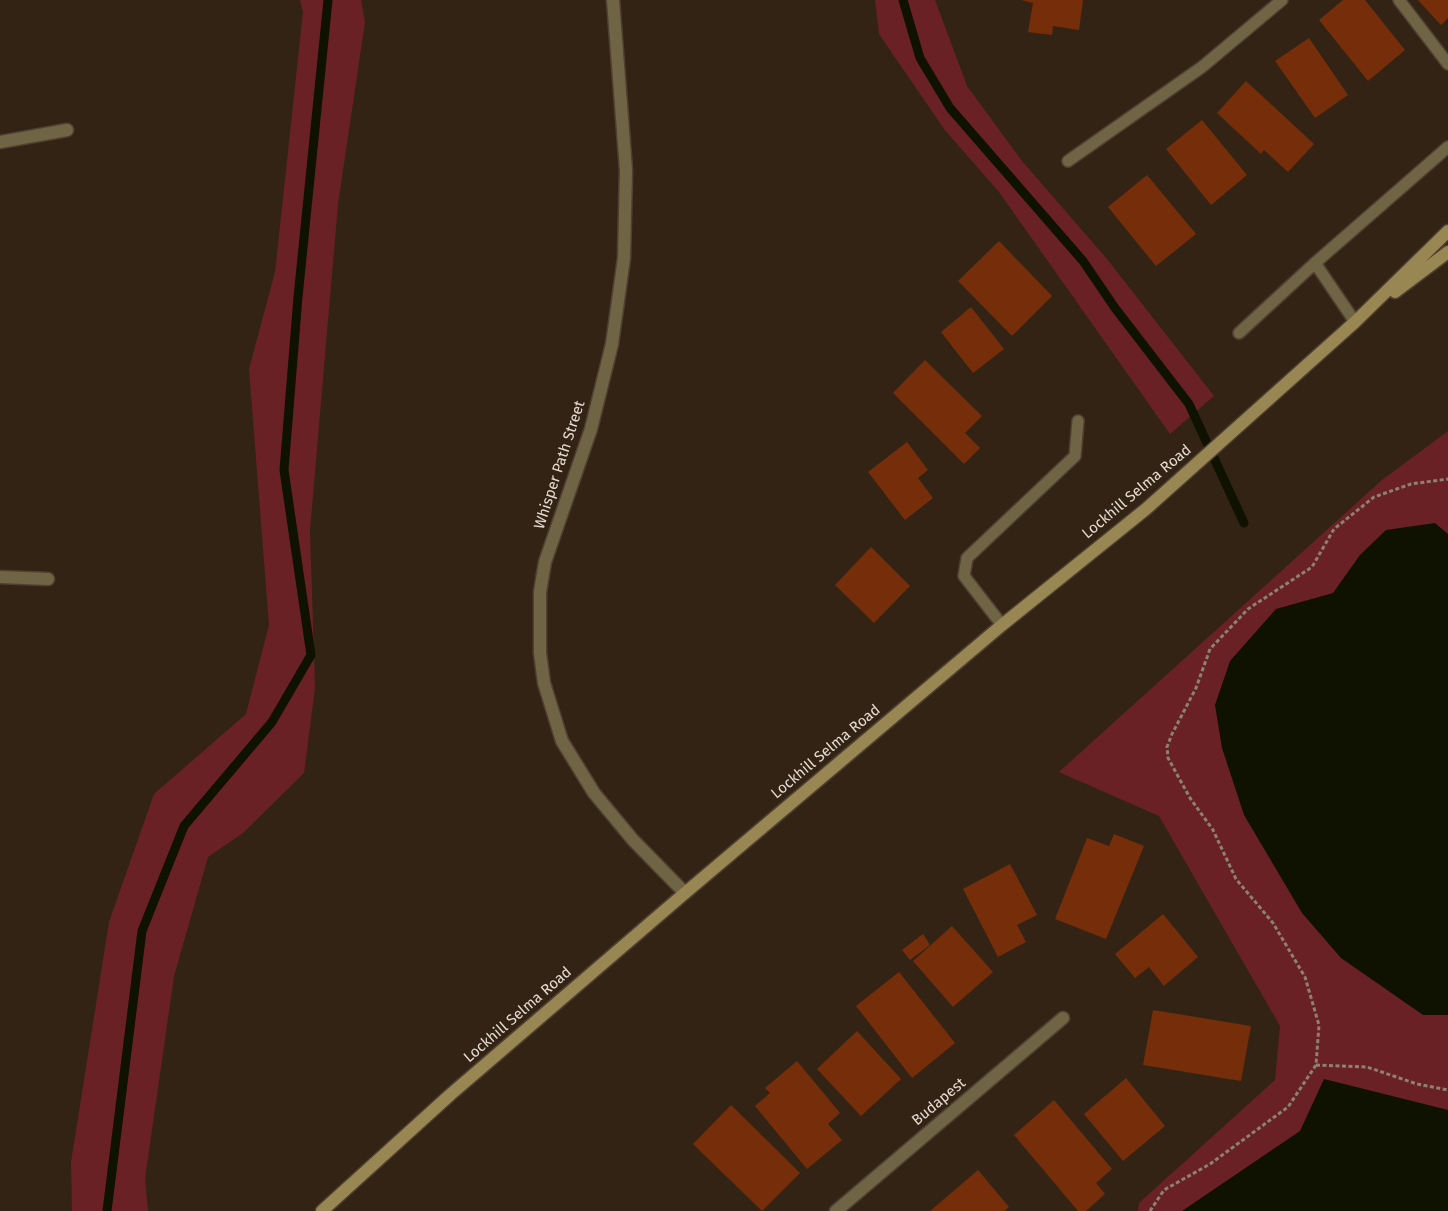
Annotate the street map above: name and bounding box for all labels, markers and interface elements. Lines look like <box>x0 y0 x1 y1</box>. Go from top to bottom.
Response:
street label: Whisper Path Street <box>531 398 589 532</box>
street label: Lockhill Selma Road <box>1079 441 1195 543</box>
street label: Lockhill Selma Road <box>768 701 884 803</box>
street label: Lockhill Selma Road <box>460 963 576 1067</box>
street label: Budapest <box>909 1074 969 1130</box>

